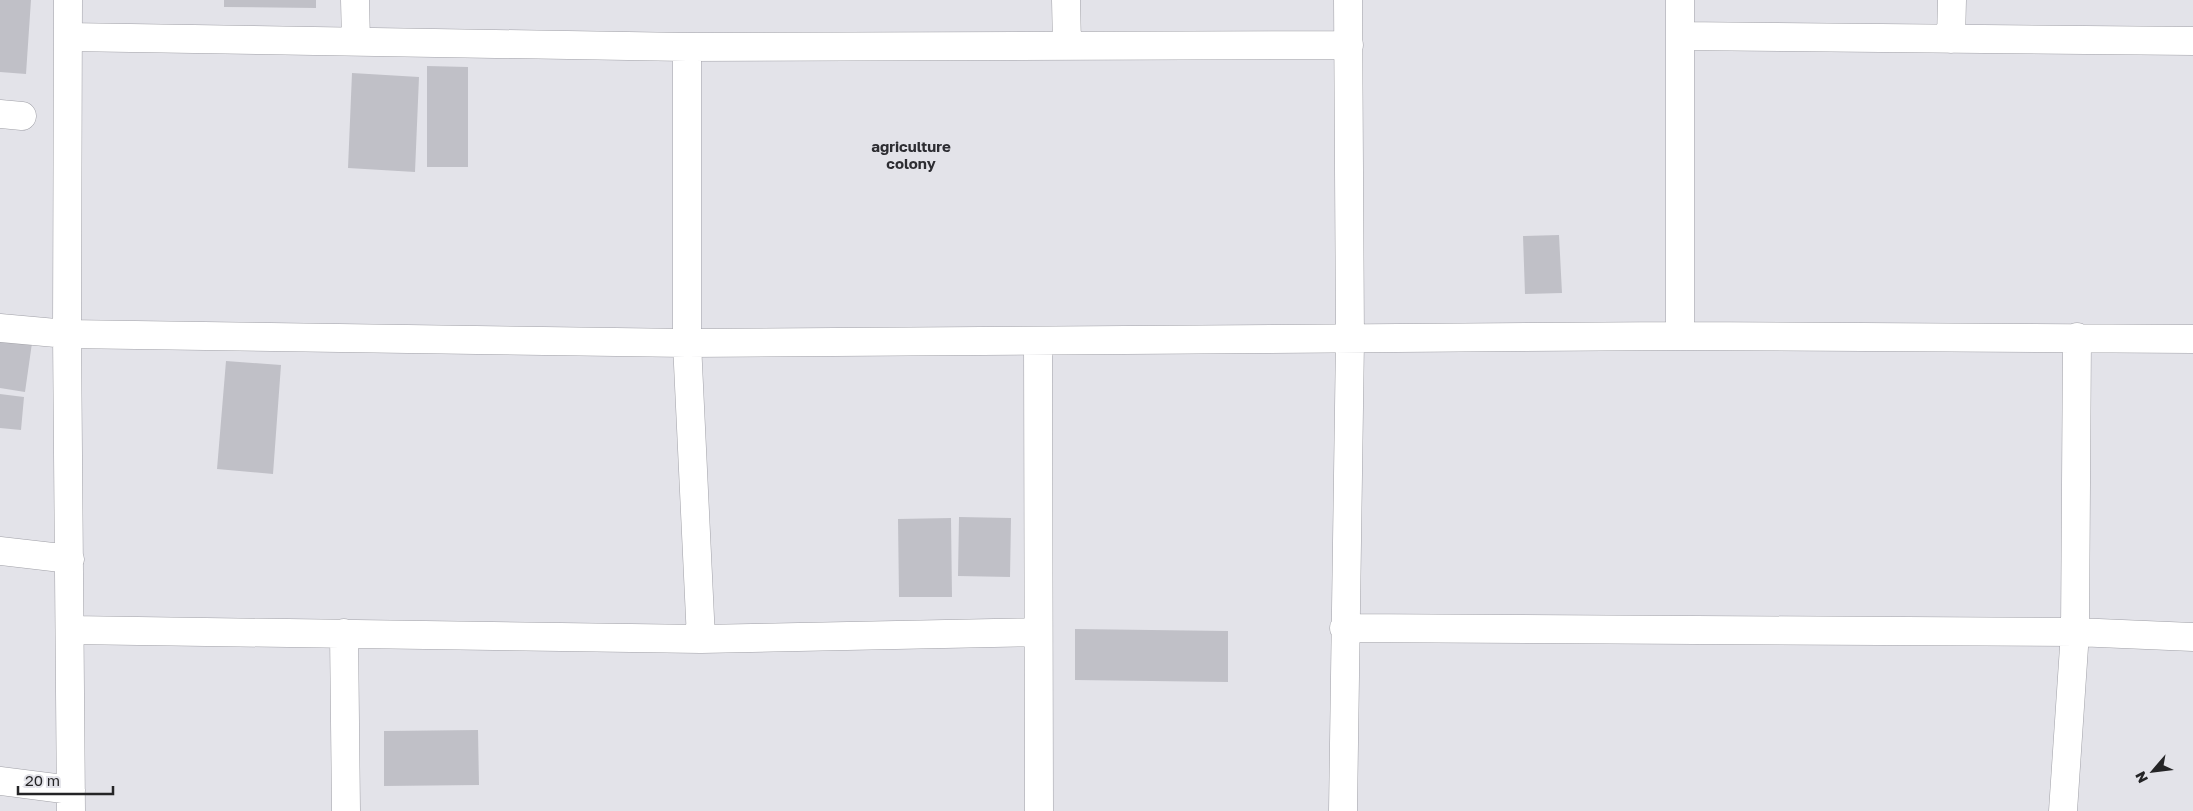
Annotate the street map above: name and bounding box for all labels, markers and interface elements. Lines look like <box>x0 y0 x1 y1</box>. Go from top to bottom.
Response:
district label: agriculture colony <box>871 137 951 172</box>
north arrow <box>2128 746 2178 796</box>
scale bar <box>18 764 112 796</box>
text: N <box>2131 769 2151 786</box>
text: 20 m <box>25 771 60 789</box>

